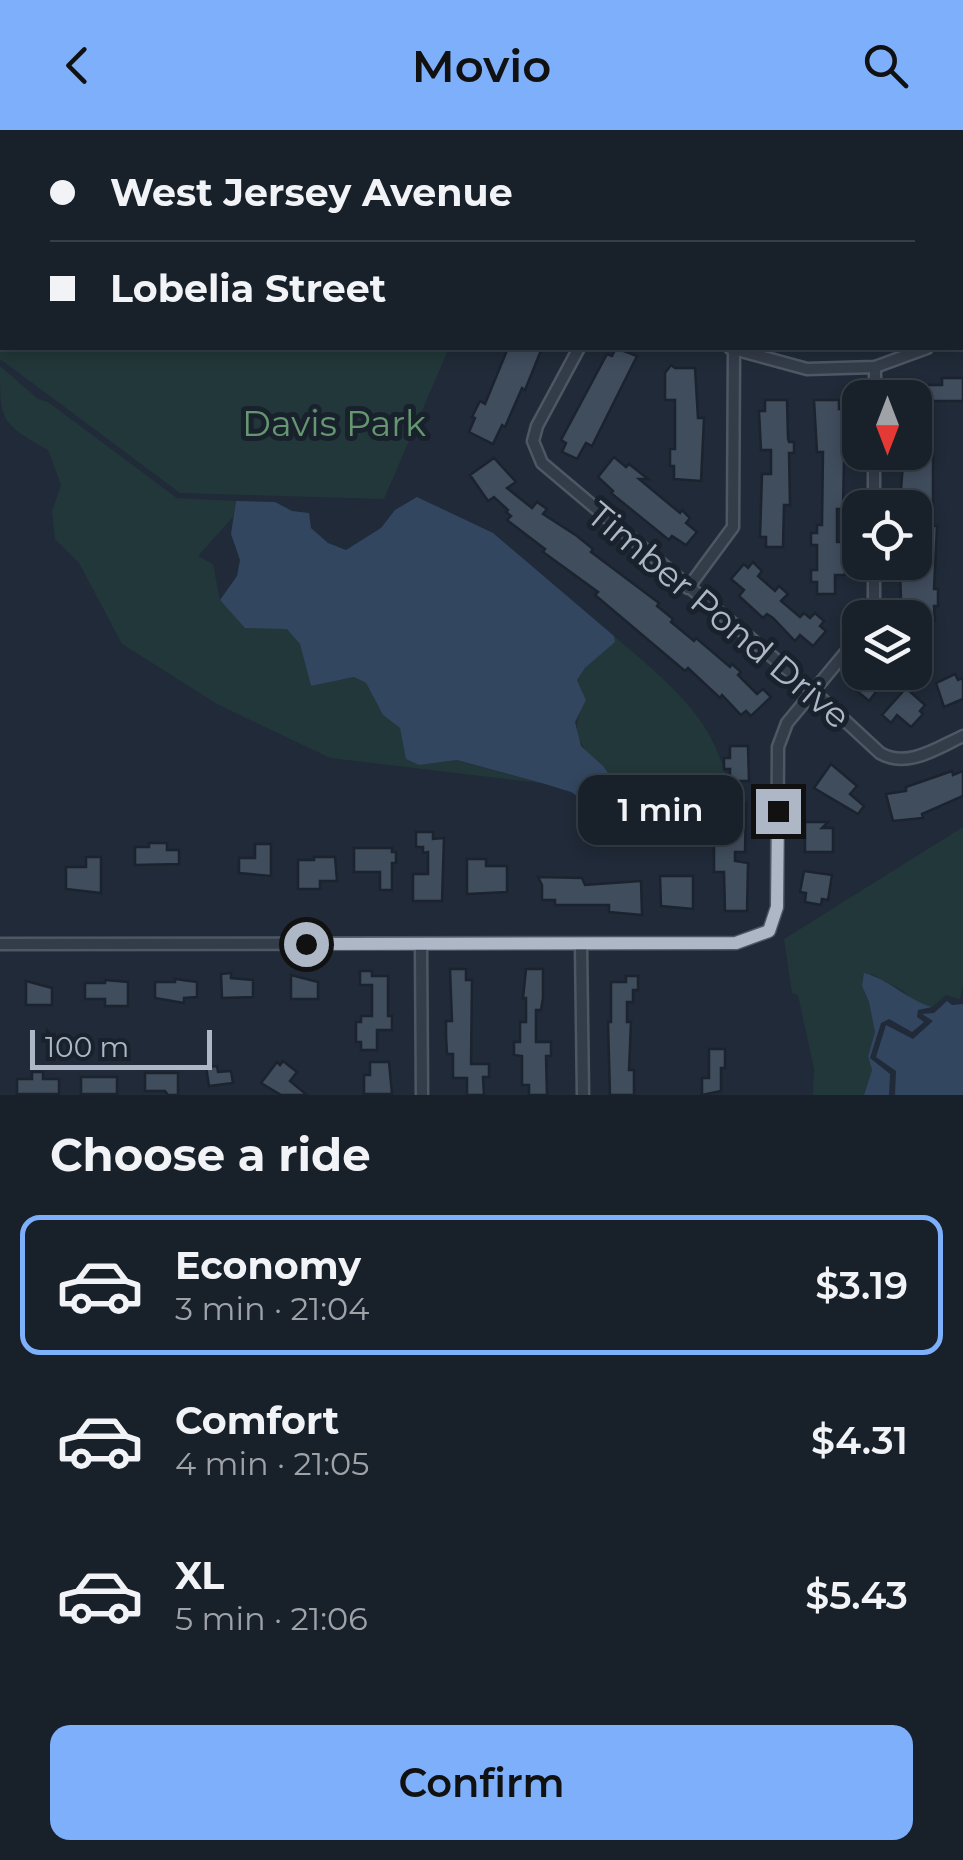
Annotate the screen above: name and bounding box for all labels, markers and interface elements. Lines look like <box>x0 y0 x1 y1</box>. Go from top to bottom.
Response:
icon: back <box>50 38 105 93</box>
text: Movio <box>412 38 551 93</box>
icon: search <box>858 38 913 93</box>
text: West Jersey Avenue <box>110 169 513 216</box>
text: Lobelia Street <box>110 265 386 312</box>
north arrow <box>842 380 932 470</box>
map controls <box>842 380 932 690</box>
park label: Davis Park <box>242 402 426 445</box>
button: locate <box>842 490 932 580</box>
street label: Timber Pond Drive <box>579 493 859 737</box>
button: layers <box>842 600 932 690</box>
callout: 1 min <box>578 776 743 846</box>
route end <box>756 789 801 834</box>
text: 1 min <box>618 790 703 829</box>
route start <box>284 922 329 967</box>
scale bar <box>30 1025 212 1070</box>
text: 100 m <box>45 1030 129 1064</box>
text: Choose a ride <box>50 1127 371 1182</box>
icon: car <box>55 1240 145 1330</box>
text: Economy <box>175 1242 361 1289</box>
text: $3.19 <box>815 1262 908 1309</box>
text: 3 min · 21:04 <box>175 1289 369 1328</box>
icon: car <box>55 1395 145 1485</box>
text: Comfort <box>175 1397 339 1444</box>
text: $4.31 <box>811 1417 908 1464</box>
text: 4 min · 21:05 <box>175 1444 369 1483</box>
icon: car <box>55 1550 145 1640</box>
text: XL <box>175 1552 224 1599</box>
text: $5.43 <box>805 1572 908 1619</box>
text: 5 min · 21:06 <box>175 1599 368 1638</box>
button: Confirm <box>50 1725 913 1840</box>

